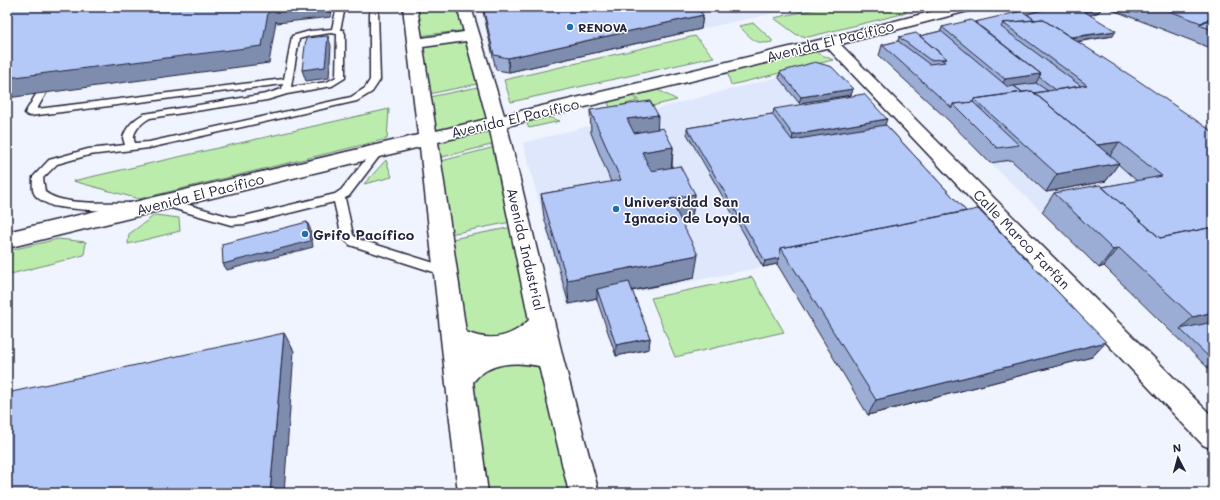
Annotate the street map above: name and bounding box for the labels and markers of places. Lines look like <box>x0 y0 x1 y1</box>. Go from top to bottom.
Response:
place label: RENOVA <box>578 19 627 35</box>
marker: RENOVA <box>565 22 575 32</box>
place label: Universidad San Ignacio de Loyola <box>624 192 750 227</box>
marker: Universidad San Ignacio de Loyola <box>611 204 621 214</box>
place label: Grifo Pacífico <box>313 225 415 244</box>
marker: Grifo Pacífico <box>300 229 310 239</box>

